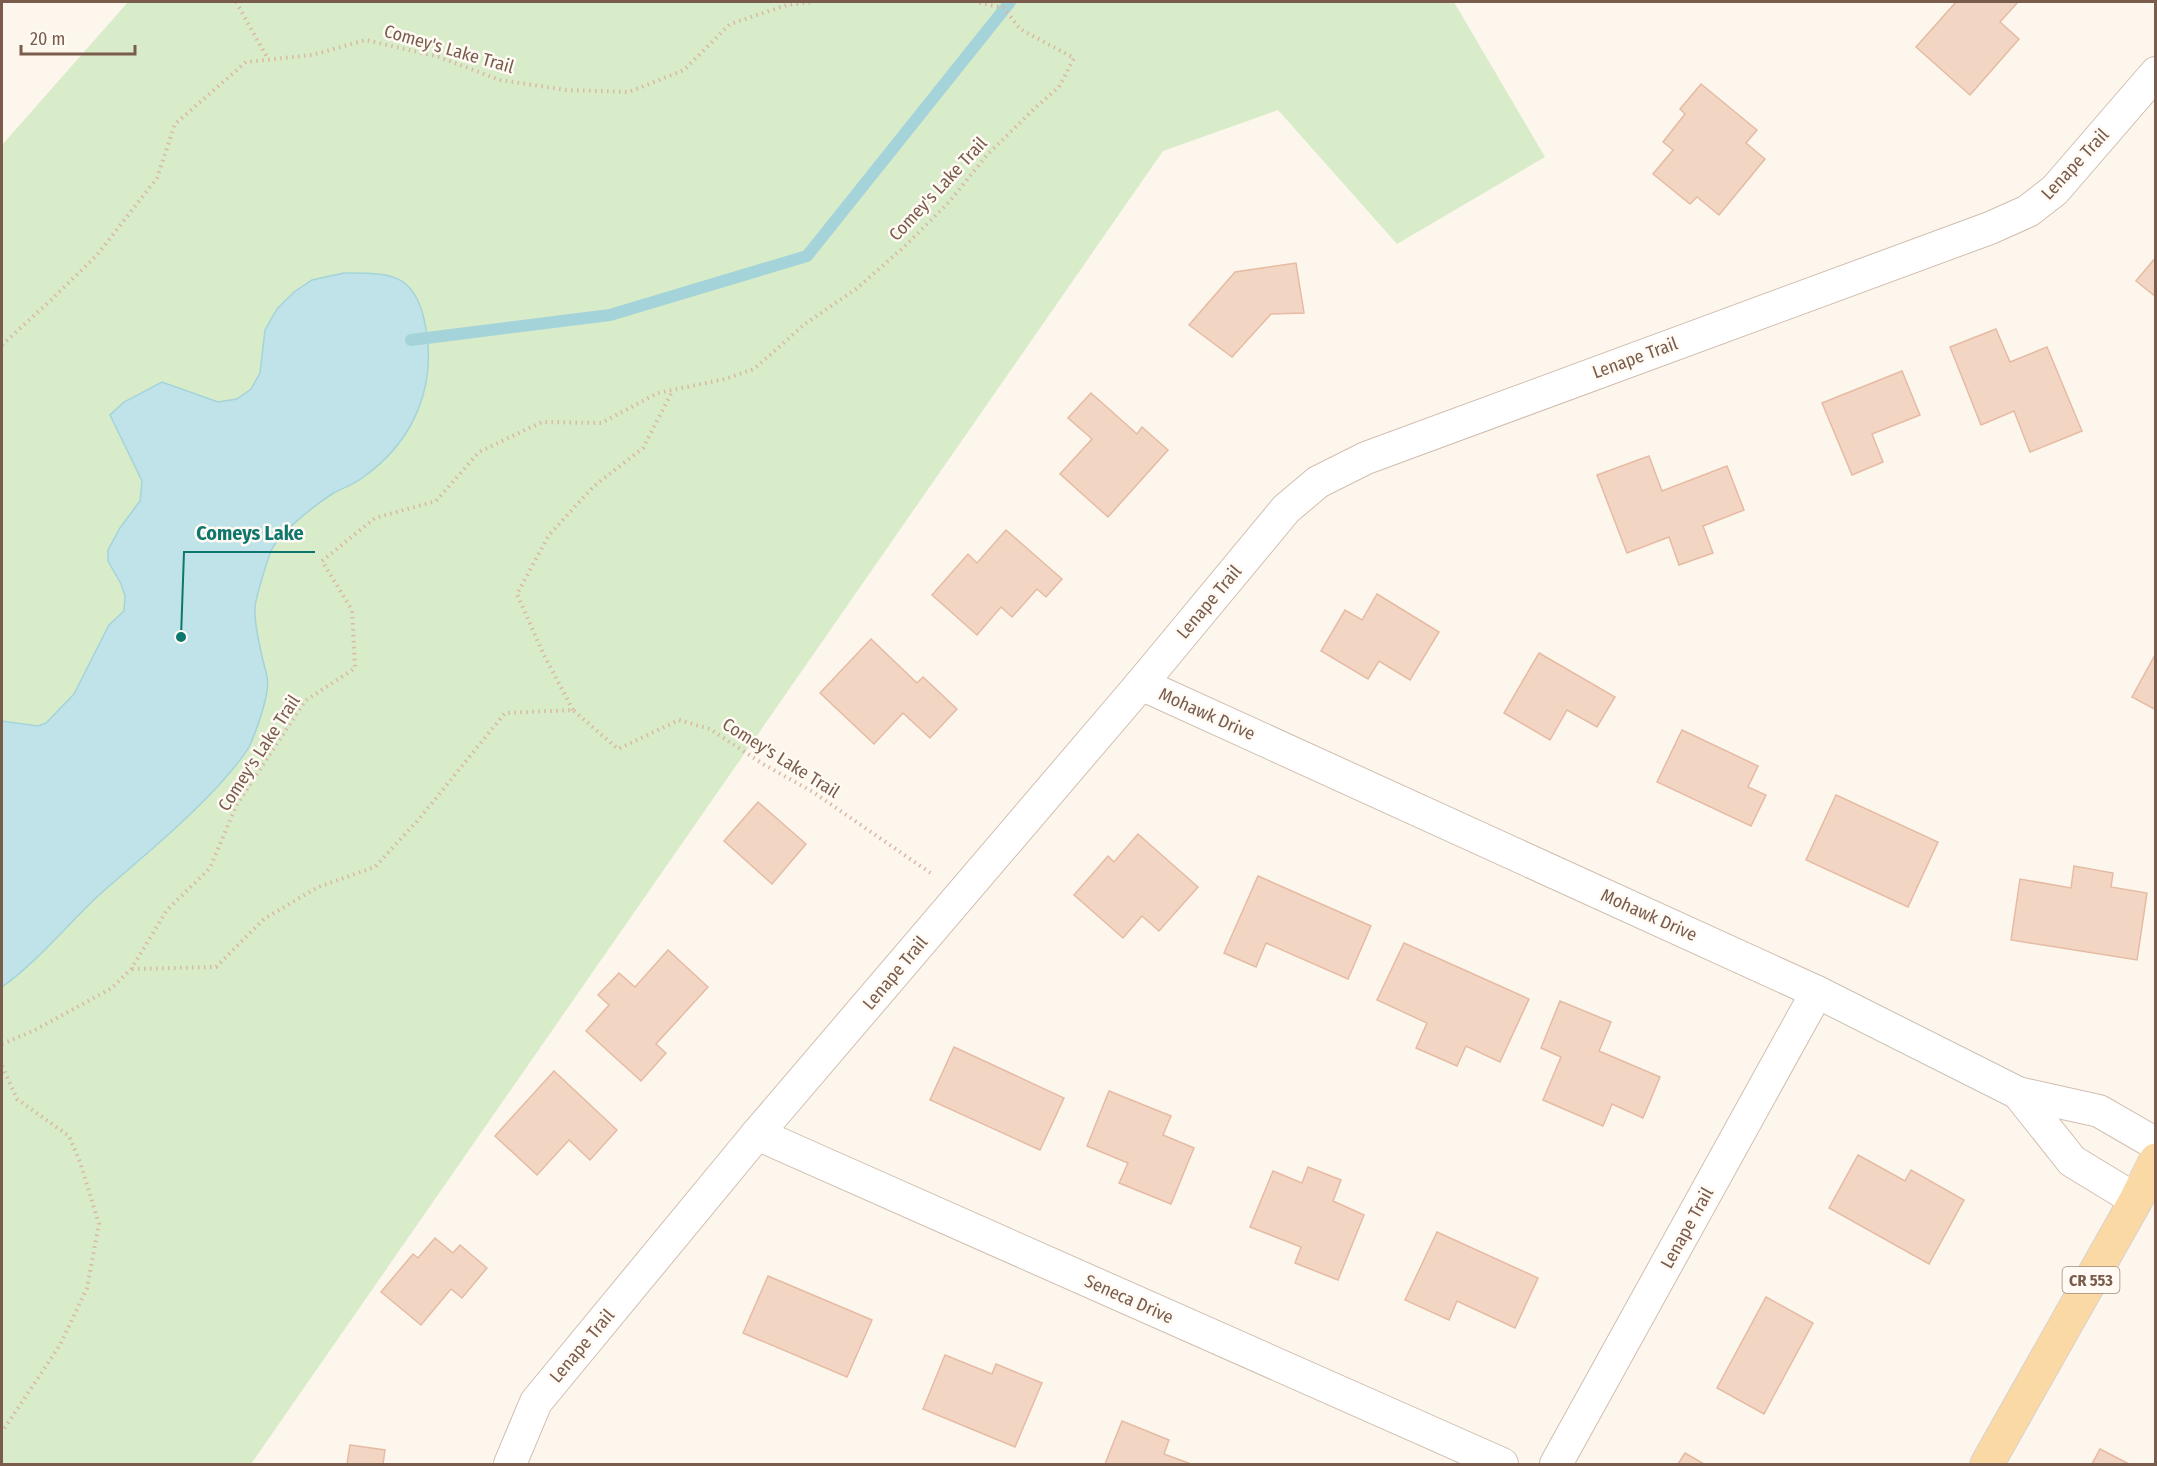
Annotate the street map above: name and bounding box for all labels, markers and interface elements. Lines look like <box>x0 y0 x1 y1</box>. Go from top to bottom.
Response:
scale bar <box>21 18 135 56</box>
street label: Comey's Lake Trail <box>382 20 517 78</box>
text: 20 m <box>30 28 65 50</box>
street label: Lenape Trail <box>2037 124 2114 204</box>
street label: Comey's Lake Trail <box>884 132 992 245</box>
street label: Lenape Trail <box>1589 332 1681 384</box>
callout: Comeys Lake <box>184 514 315 552</box>
text: Comeys Lake <box>196 521 304 545</box>
street label: Lenape Trail <box>1172 561 1246 643</box>
street label: Mohawk Drive <box>1155 683 1259 745</box>
street label: Comey's Lake Trail <box>213 691 305 815</box>
street label: Comey's Lake Trail <box>718 713 844 803</box>
street label: Mohawk Drive <box>1597 884 1701 946</box>
street label: Lenape Trail <box>858 932 932 1014</box>
street label: Lenape Trail <box>1656 1183 1718 1272</box>
road number: CR 553 <box>2062 1267 2120 1293</box>
street label: Seneca Drive <box>1081 1270 1177 1328</box>
street label: Lenape Trail <box>545 1305 619 1387</box>

